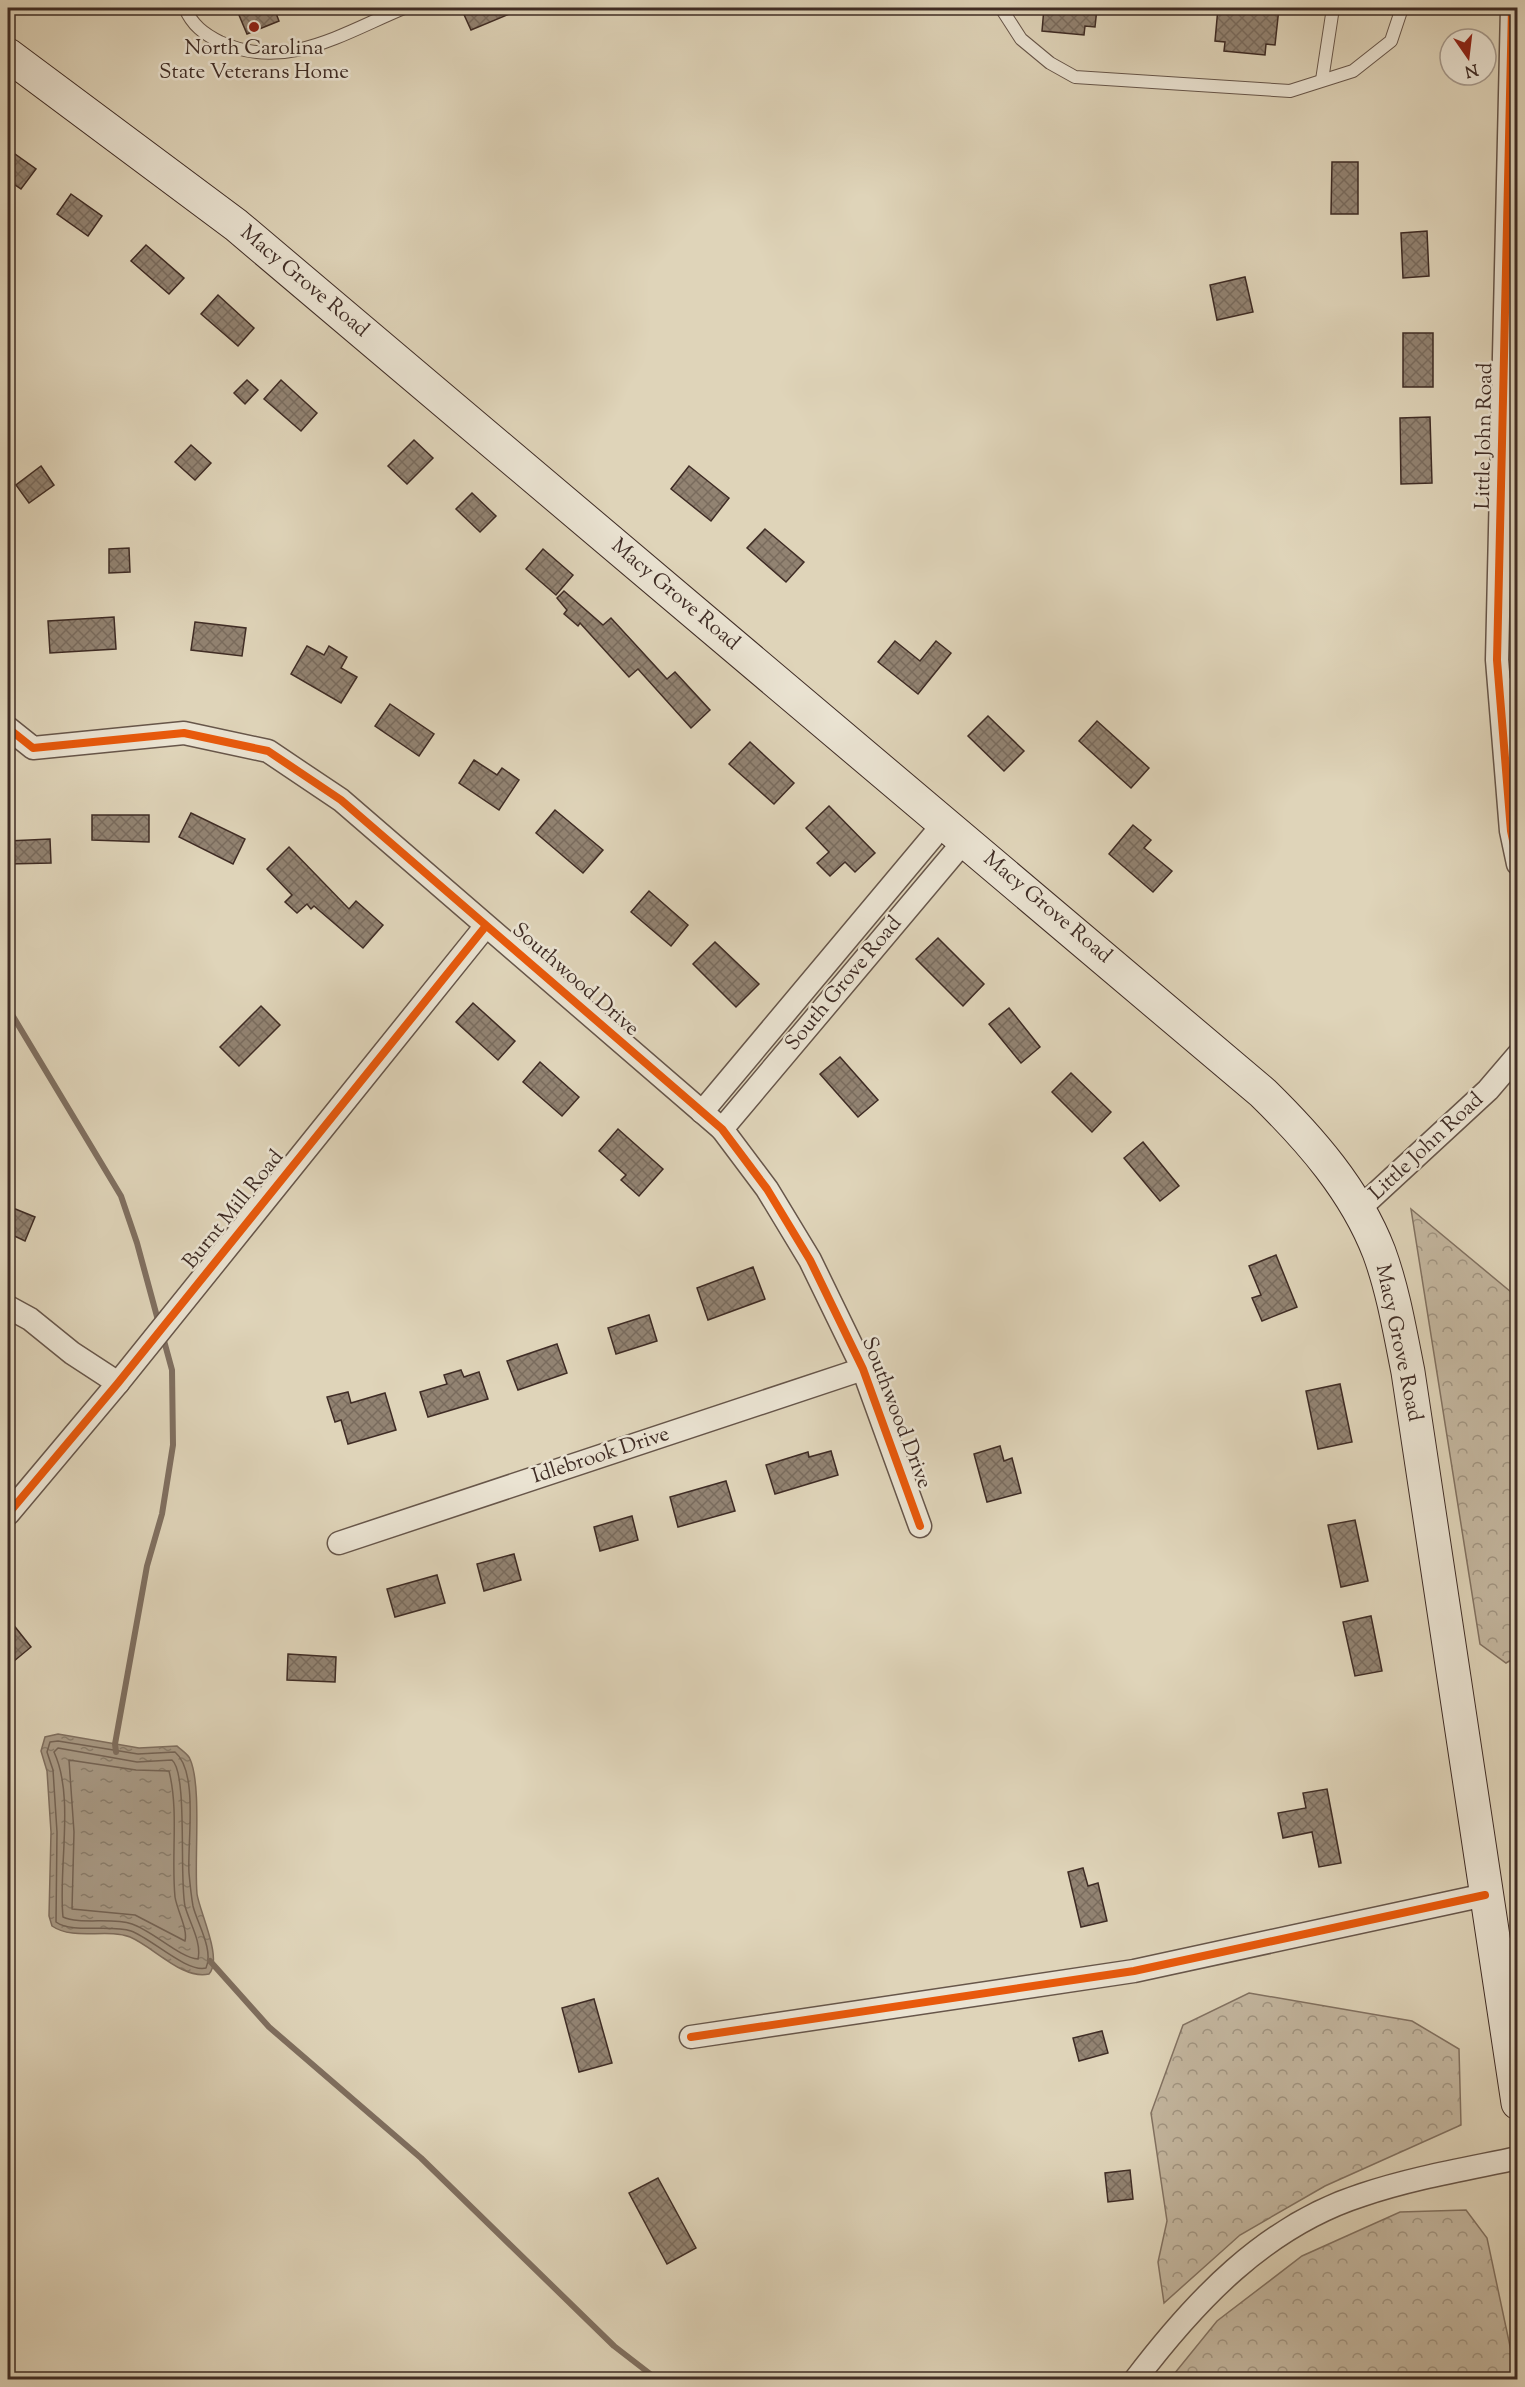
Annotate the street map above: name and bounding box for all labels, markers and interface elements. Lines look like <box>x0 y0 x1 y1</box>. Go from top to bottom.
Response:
marker: North Carolina State Veterans Home <box>247 20 261 34</box>
north arrow <box>1438 27 1498 87</box>
place label: North Carolina State Veterans Home <box>159 34 349 88</box>
text: N <box>1462 56 1480 82</box>
street label: Macy Grove Road <box>233 219 375 345</box>
street label: Little John Road <box>1469 362 1501 510</box>
street label: Macy Grove Road <box>604 532 746 658</box>
street label: Macy Grove Road <box>976 845 1118 971</box>
street label: South Grove Road <box>779 910 910 1058</box>
street label: Southwood Drive <box>505 916 645 1044</box>
street label: Little John Road <box>1363 1086 1491 1208</box>
street label: Burnt Mill Road <box>176 1144 292 1276</box>
street label: Macy Grove Road <box>1367 1261 1429 1425</box>
street label: Southwood Drive <box>853 1333 939 1493</box>
street label: Idlebrook Drive <box>529 1420 673 1492</box>

